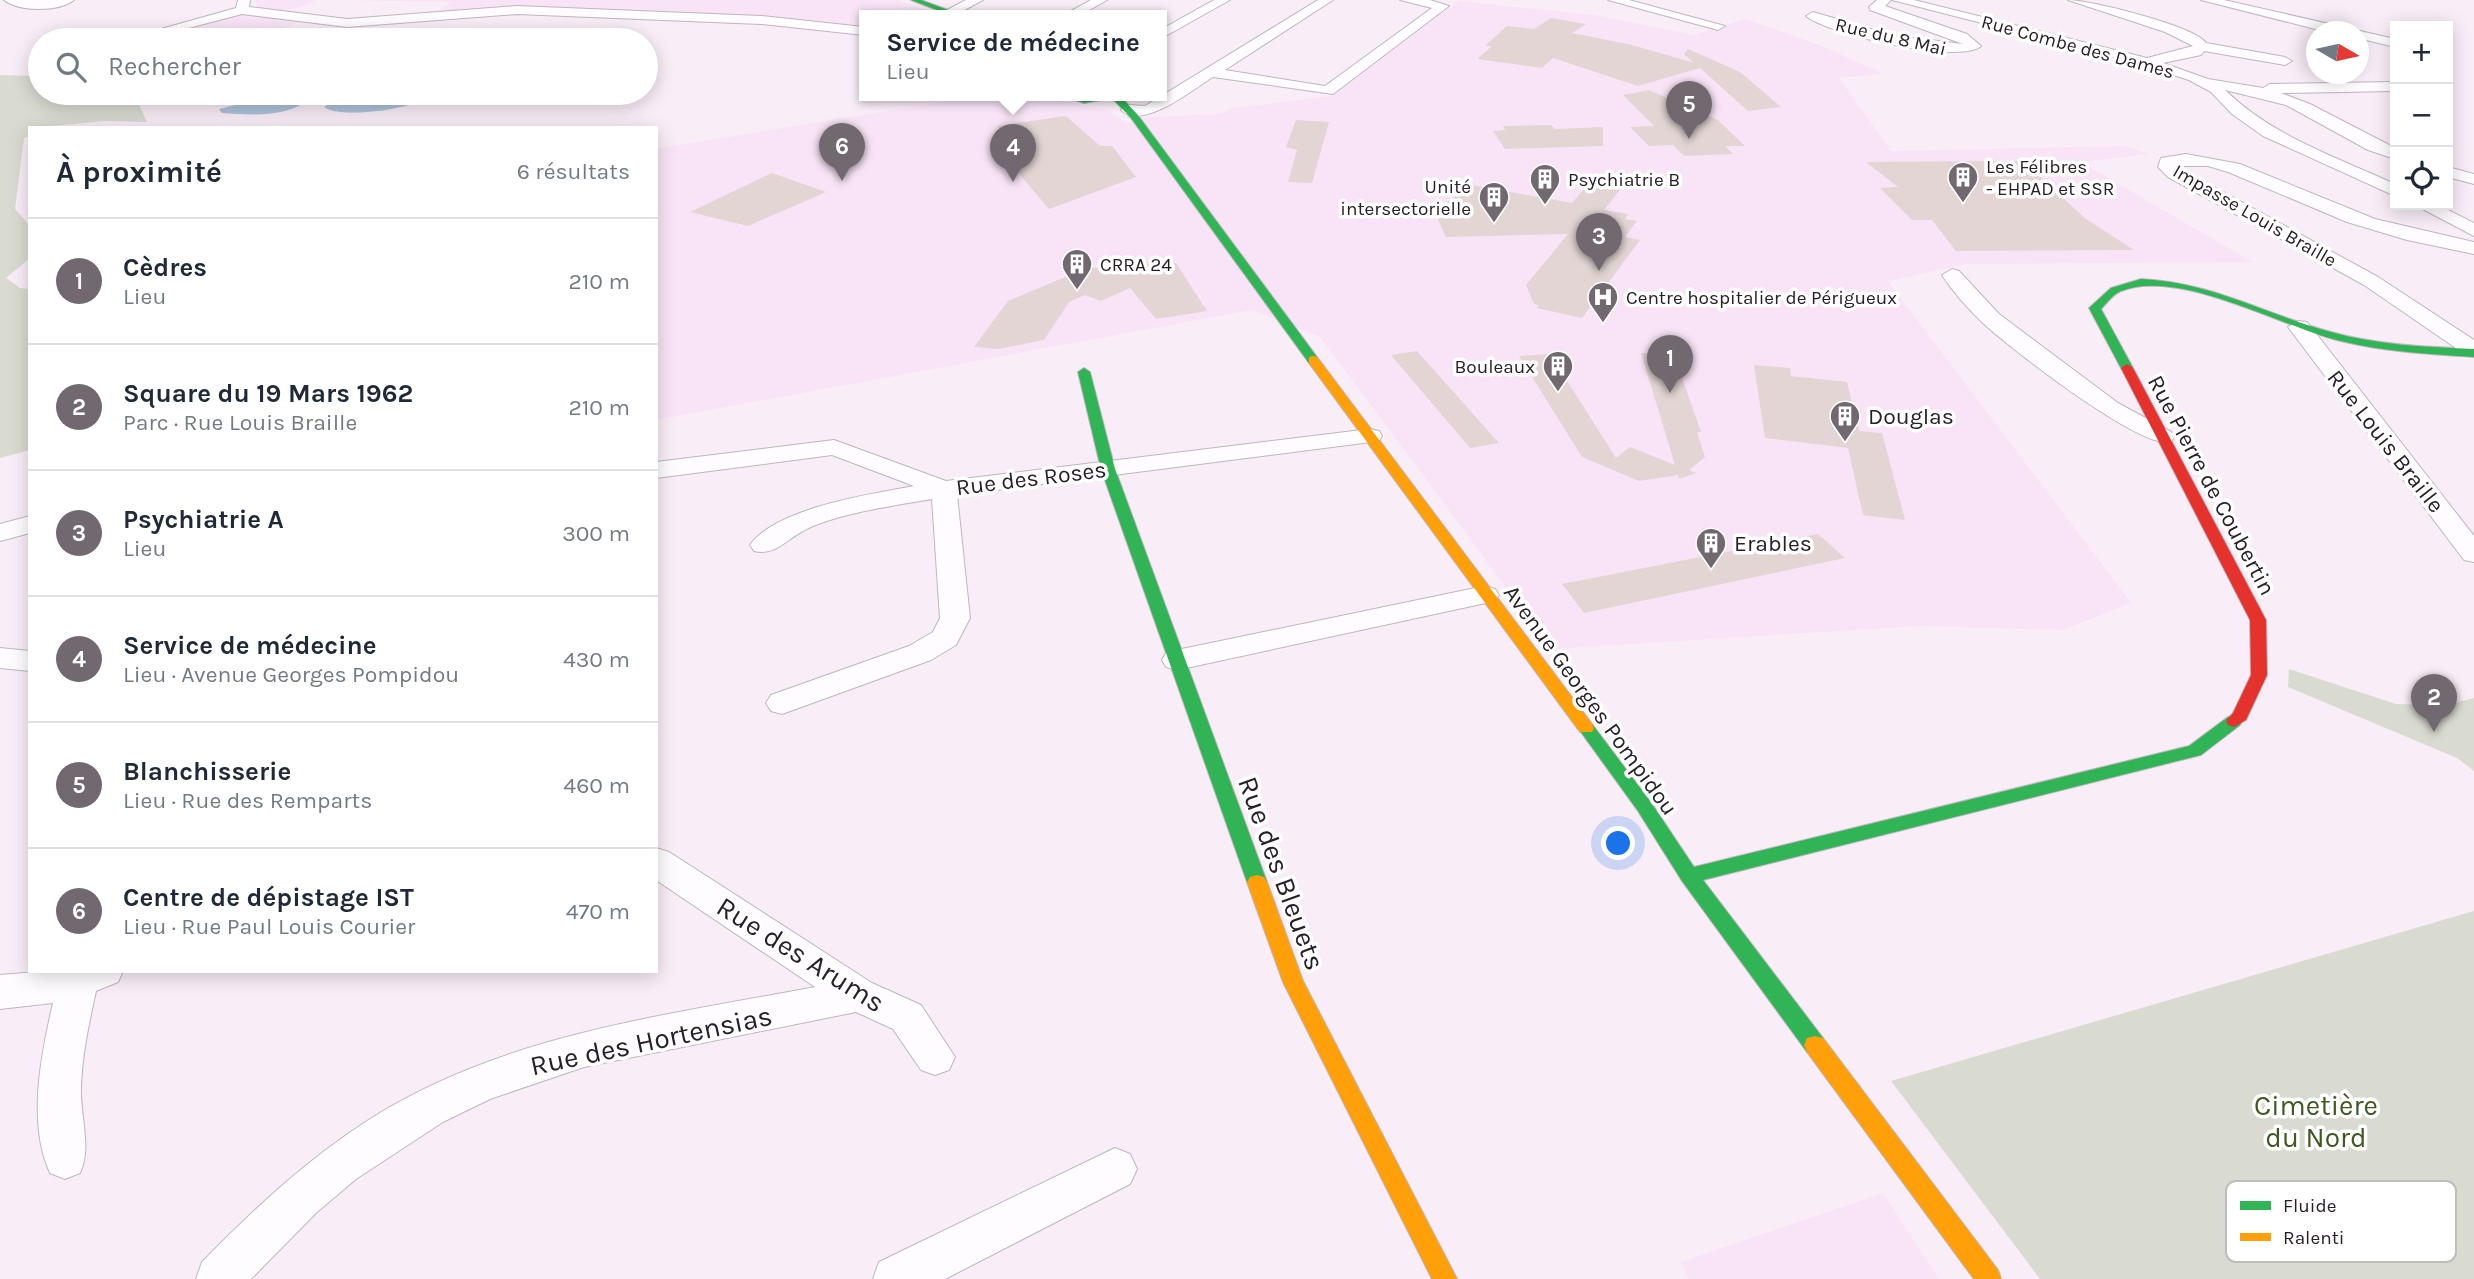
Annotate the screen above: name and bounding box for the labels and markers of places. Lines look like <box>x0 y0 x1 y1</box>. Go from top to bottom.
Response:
pin: 5 <box>1666 81 1712 139</box>
pin: 6 <box>819 123 865 181</box>
pin: 4 <box>990 124 1036 182</box>
place label: Les Félibres - EHPAD et SSR <box>1986 156 2114 200</box>
building icon: Les Félibres - EHPAD et SSR <box>1946 160 1980 204</box>
building icon: Psychiatrie B <box>1528 162 1562 206</box>
place label: Psychiatrie B <box>1568 169 1680 191</box>
place label: Unité intersectorielle <box>1340 176 1471 220</box>
building icon: Unité intersectorielle <box>1477 180 1511 224</box>
pin: 3 <box>1576 213 1622 271</box>
building icon: CRRA 24 <box>1060 247 1094 291</box>
place label: CRRA 24 <box>1100 254 1172 276</box>
hospital icon: Centre hospitalier de Périgueux <box>1586 280 1620 324</box>
place label: Centre hospitalier de Périgueux <box>1626 287 1897 309</box>
pin: 1 <box>1647 335 1693 393</box>
building icon: Bouleaux <box>1541 349 1575 393</box>
place label: Bouleaux <box>1455 356 1535 378</box>
building icon: Douglas <box>1828 399 1862 443</box>
place label: Douglas <box>1868 403 1954 430</box>
building icon: Erables <box>1694 526 1728 570</box>
place label: Erables <box>1734 530 1812 557</box>
pin: 2 <box>2411 674 2457 732</box>

